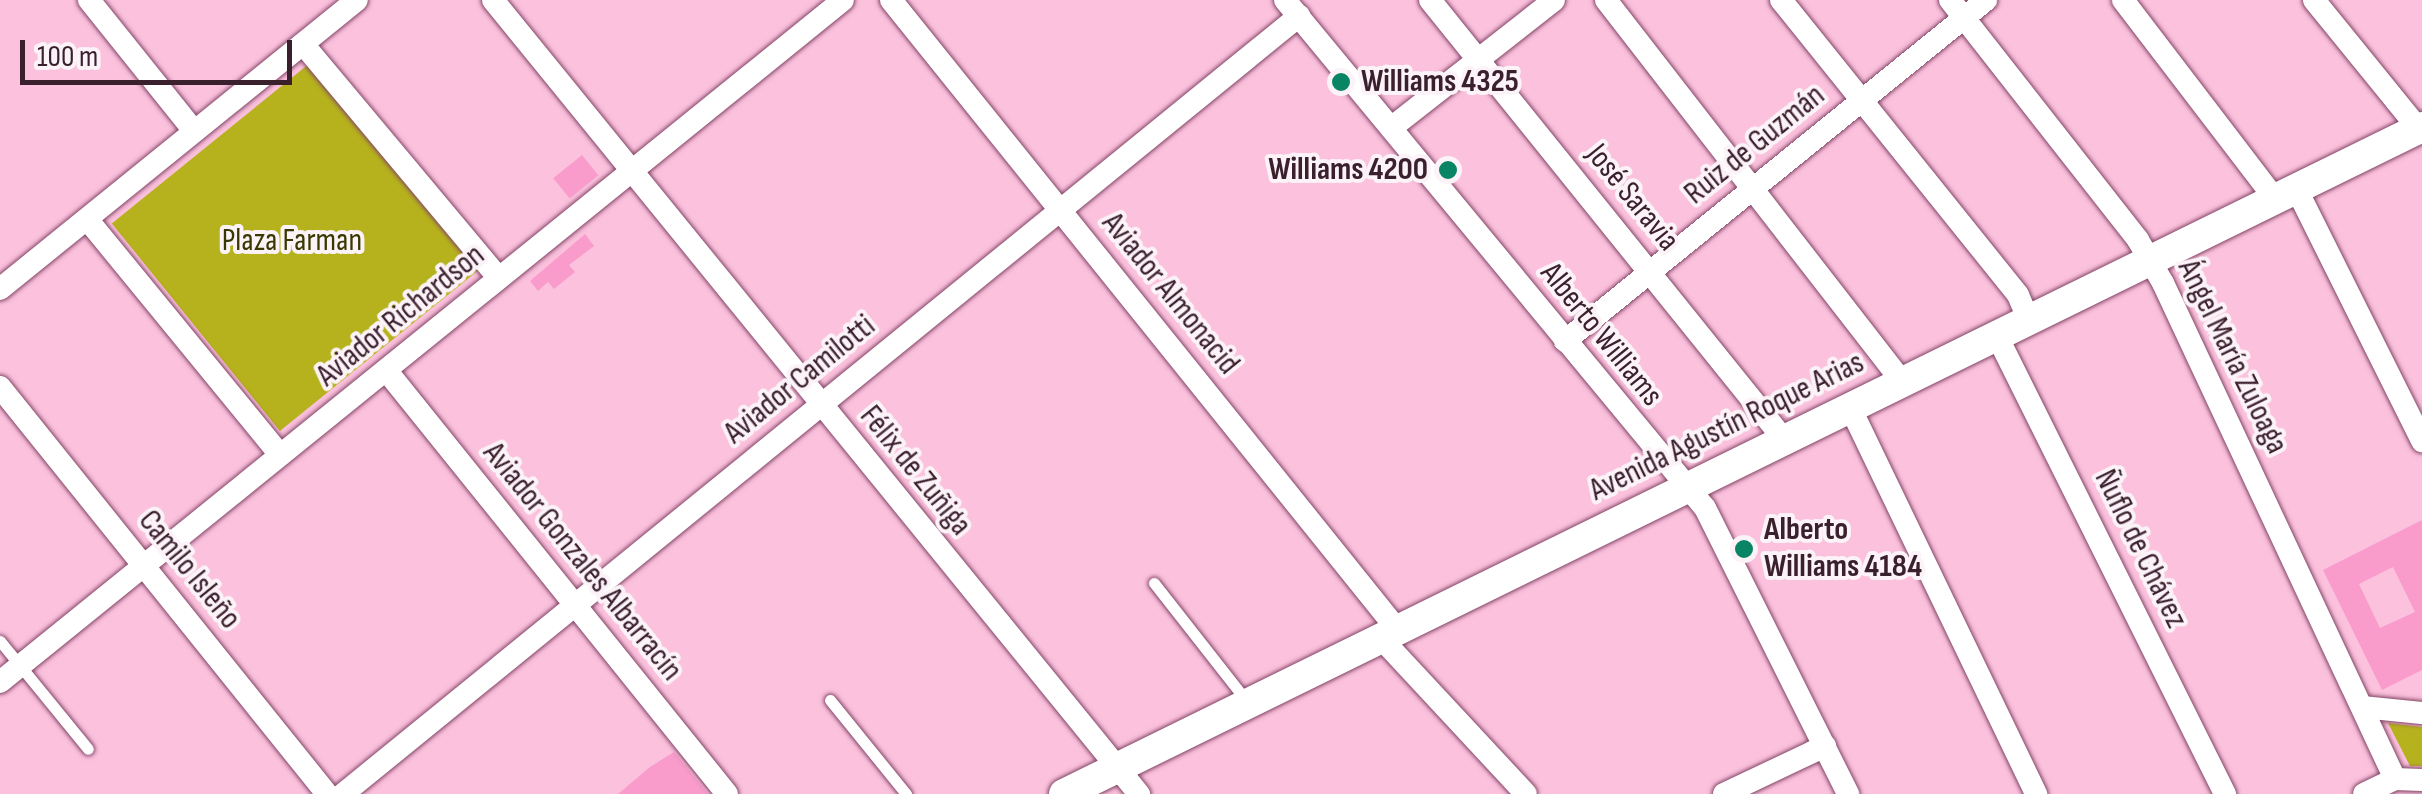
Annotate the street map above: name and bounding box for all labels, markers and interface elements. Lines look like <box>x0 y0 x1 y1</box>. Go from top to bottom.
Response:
scale bar <box>25 20 298 82</box>
text: 100 m <box>37 39 98 75</box>
place label: Williams 4325 <box>1361 63 1519 101</box>
marker: Williams 4325 <box>1330 71 1352 93</box>
street label: Ruiz de Guzmán <box>1677 77 1833 213</box>
street label: José Saravia <box>1577 137 1687 259</box>
place label: Williams 4200 <box>1268 151 1428 189</box>
marker: Williams 4200 <box>1437 159 1459 181</box>
street label: Aviador Almonacid <box>1093 205 1247 383</box>
park label: Plaza Farman <box>222 222 362 260</box>
street label: Aviador Richardson <box>309 237 493 395</box>
street label: Ángel María Zuloaga <box>2169 254 2295 460</box>
street label: Alberto Williams <box>1532 256 1670 414</box>
street label: Aviador Camilotti <box>717 307 883 453</box>
street label: Avenida Agustín Roque Arias <box>1584 344 1870 510</box>
street label: Félix de Zuñiga <box>851 398 979 544</box>
street label: Aviador Gonzales Albarracín <box>474 435 690 689</box>
street label: Ñuflo de Chávez <box>2085 464 2195 634</box>
street label: Camilo Isleño <box>129 503 249 637</box>
place label: Alberto Williams 4184 <box>1764 512 1922 587</box>
marker: Alberto Williams 4184 <box>1733 538 1755 560</box>

